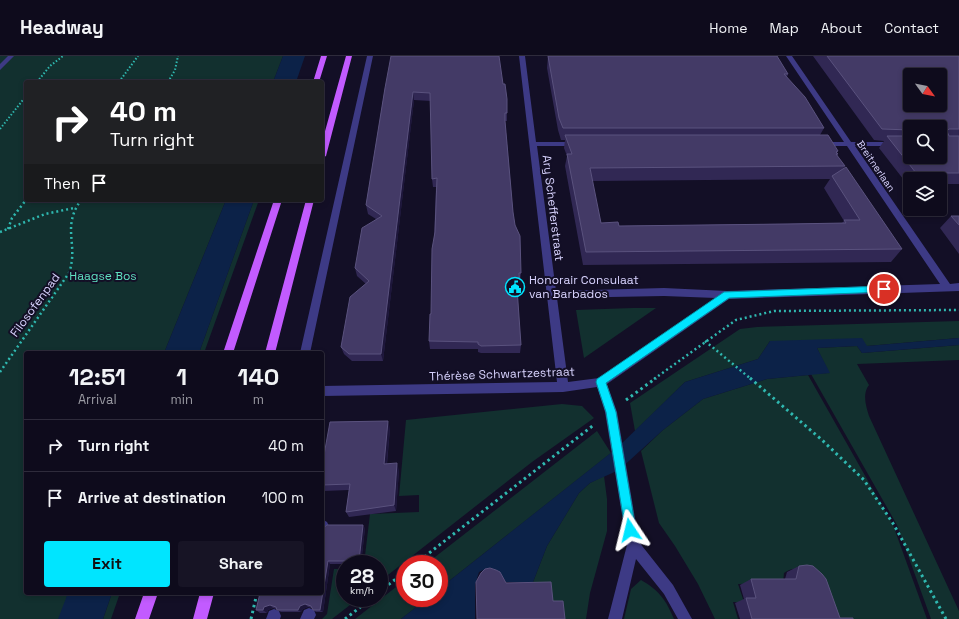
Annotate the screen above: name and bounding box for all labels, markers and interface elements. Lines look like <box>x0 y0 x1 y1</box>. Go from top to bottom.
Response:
text: Headway <box>20 15 104 40</box>
text: Home <box>709 19 747 37</box>
text: Map <box>769 19 799 37</box>
text: About <box>821 19 862 37</box>
text: Contact <box>884 19 939 37</box>
north arrow <box>903 68 947 112</box>
map controls <box>903 68 947 216</box>
text: 40 m <box>110 93 177 129</box>
icon: right <box>44 96 96 148</box>
button: search <box>903 120 947 164</box>
text: Turn right <box>110 128 194 151</box>
street label: Breitnerlaan <box>854 138 898 194</box>
street label: Ary Schefferstraat <box>539 154 567 262</box>
icon: arrive <box>88 172 110 194</box>
button: layers <box>903 172 947 216</box>
text: Then <box>44 174 80 193</box>
park label: Haagse Bos <box>69 268 137 284</box>
street label: Filosofenpad <box>6 270 64 340</box>
place label: Honorair Consulaat van Barbados <box>529 272 639 302</box>
pin <box>867 272 901 306</box>
public building icon: Honorair Consulaat van Barbados <box>504 276 526 298</box>
icon: arrive <box>873 278 895 300</box>
text: 12:51 <box>69 361 126 392</box>
text: 1 <box>176 361 187 392</box>
text: 140 <box>238 361 279 392</box>
street label: Thérèse Schwartzestraat <box>429 363 575 385</box>
text: Arrival <box>78 391 117 408</box>
text: min <box>171 391 193 408</box>
text: m <box>253 391 264 408</box>
icon: right <box>44 435 66 457</box>
text: Turn right <box>78 436 149 455</box>
text: 40 m <box>268 436 304 455</box>
icon: arrive <box>44 487 66 509</box>
text: Arrive at destination <box>78 488 226 507</box>
text: 100 m <box>262 488 304 507</box>
position arrow <box>609 509 651 551</box>
button: Exit <box>44 541 170 587</box>
button: Share <box>178 541 304 587</box>
speed limit sign: 30 <box>396 555 448 607</box>
text: 28 <box>350 563 374 589</box>
text: km/h <box>350 584 374 597</box>

